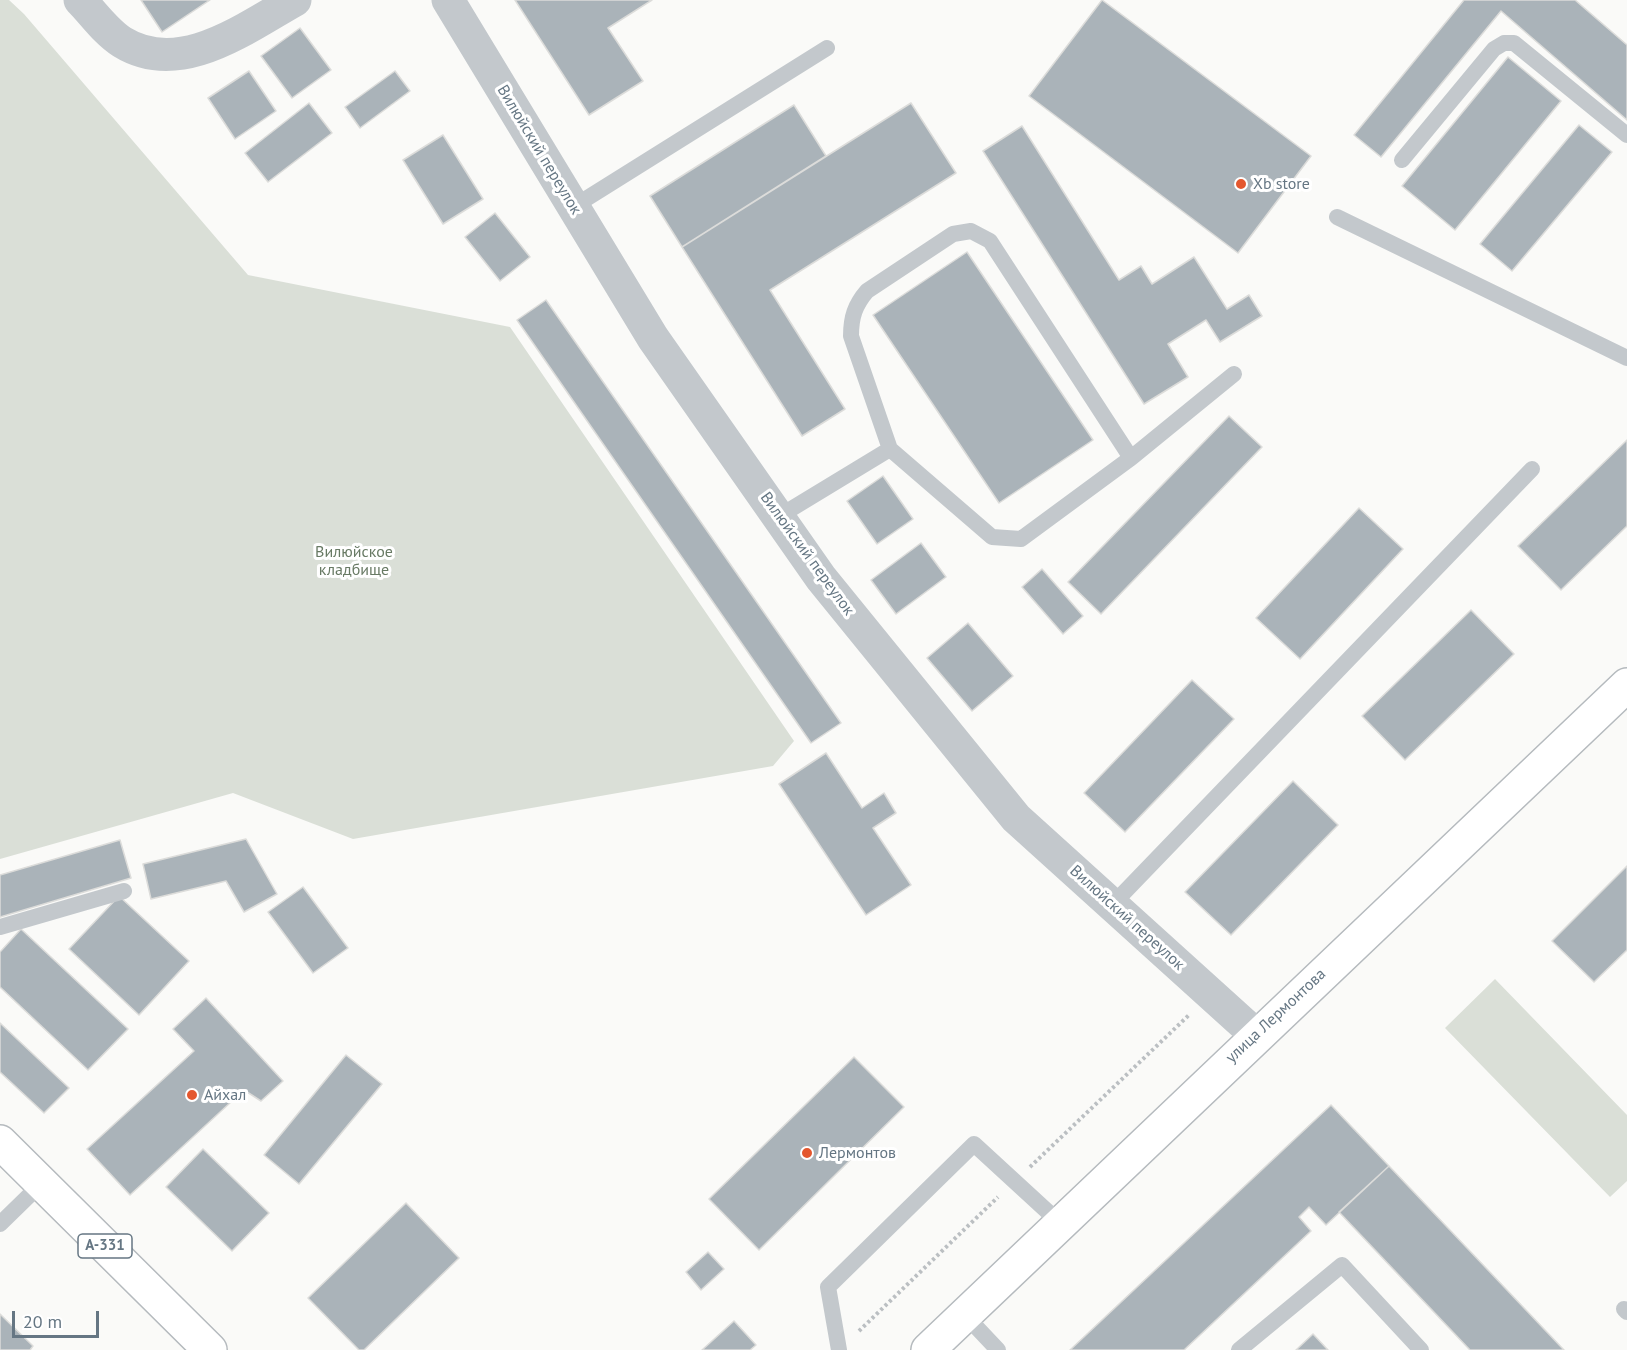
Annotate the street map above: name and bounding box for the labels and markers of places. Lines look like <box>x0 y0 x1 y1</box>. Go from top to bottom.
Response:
place label: Xb store <box>1253 174 1310 194</box>
marker: Xb store <box>1234 177 1248 191</box>
place label: Айхал <box>204 1085 246 1105</box>
marker: Айхал <box>185 1088 199 1102</box>
place label: Лермонтов <box>819 1143 896 1163</box>
marker: Лермонтов <box>800 1146 814 1160</box>

